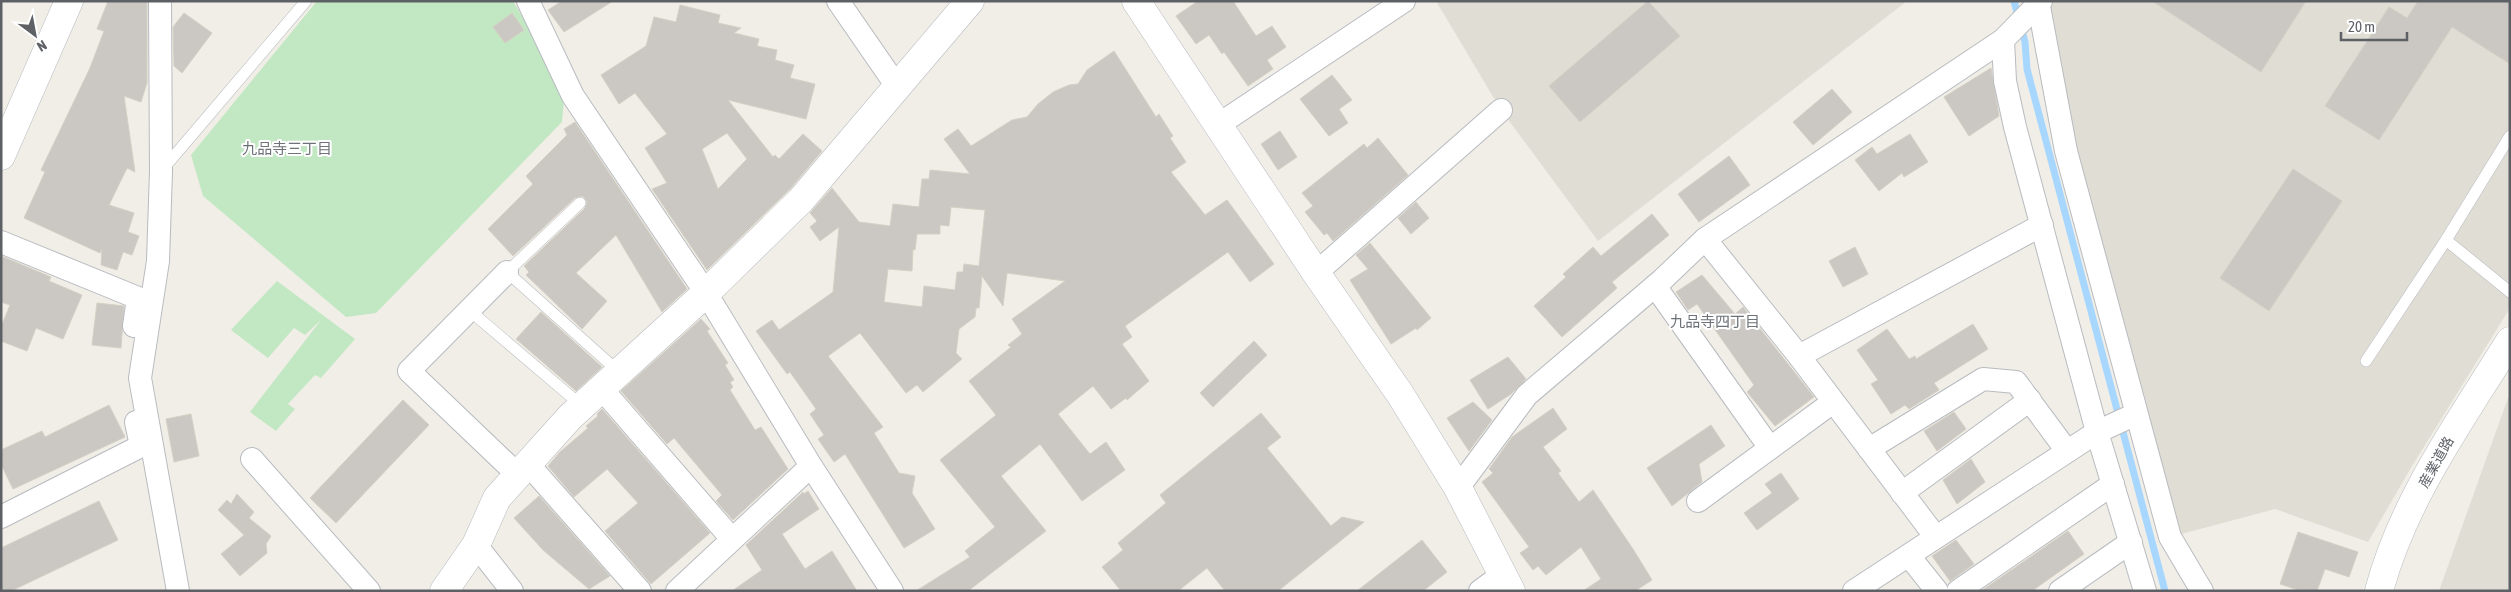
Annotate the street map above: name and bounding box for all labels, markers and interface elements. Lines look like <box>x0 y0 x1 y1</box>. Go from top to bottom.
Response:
north arrow <box>10 10 60 60</box>
scale bar <box>2341 10 2407 42</box>
text: 20 m <box>2348 18 2375 35</box>
text: N <box>34 37 50 55</box>
district label: 九品寺三丁目 <box>242 140 332 157</box>
district label: 九品寺四丁目 <box>1670 313 1760 330</box>
street label: 産業道路 <box>2415 434 2457 490</box>

